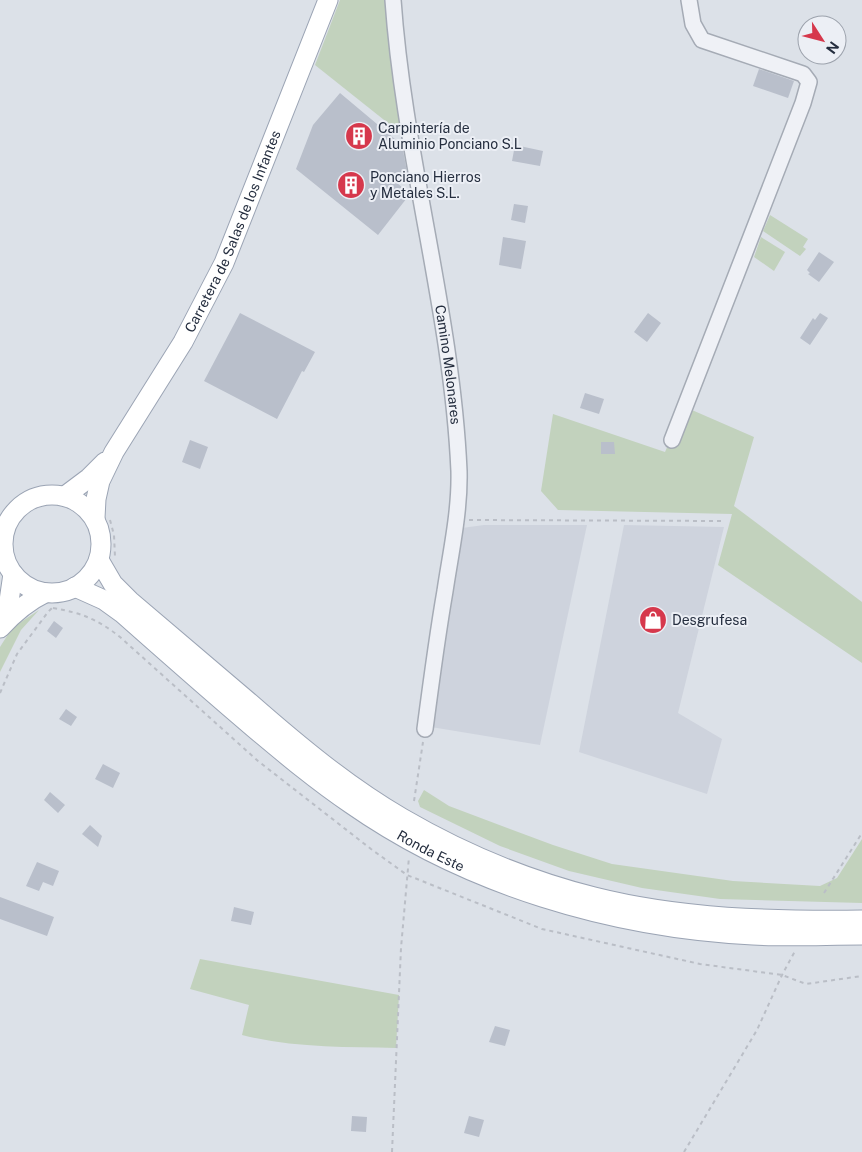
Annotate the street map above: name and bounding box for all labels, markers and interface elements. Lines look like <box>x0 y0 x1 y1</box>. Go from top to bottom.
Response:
north arrow <box>797 15 847 65</box>
text: N <box>823 39 842 57</box>
place label: Carpintería de Aluminio Ponciano S.L <box>378 120 522 152</box>
building icon: Carpintería de Aluminio Ponciano S.L <box>344 121 374 151</box>
street label: Carretera de Salas de los Infantes <box>181 128 284 335</box>
place label: Ponciano Hierros y Metales S.L. <box>370 169 481 201</box>
building icon: Ponciano Hierros y Metales S.L. <box>336 170 366 200</box>
street label: Camino Melonares <box>432 304 464 425</box>
shop icon: Desgrufesa <box>638 605 668 635</box>
place label: Desgrufesa <box>672 612 747 628</box>
street label: Ronda Este <box>394 827 467 875</box>

